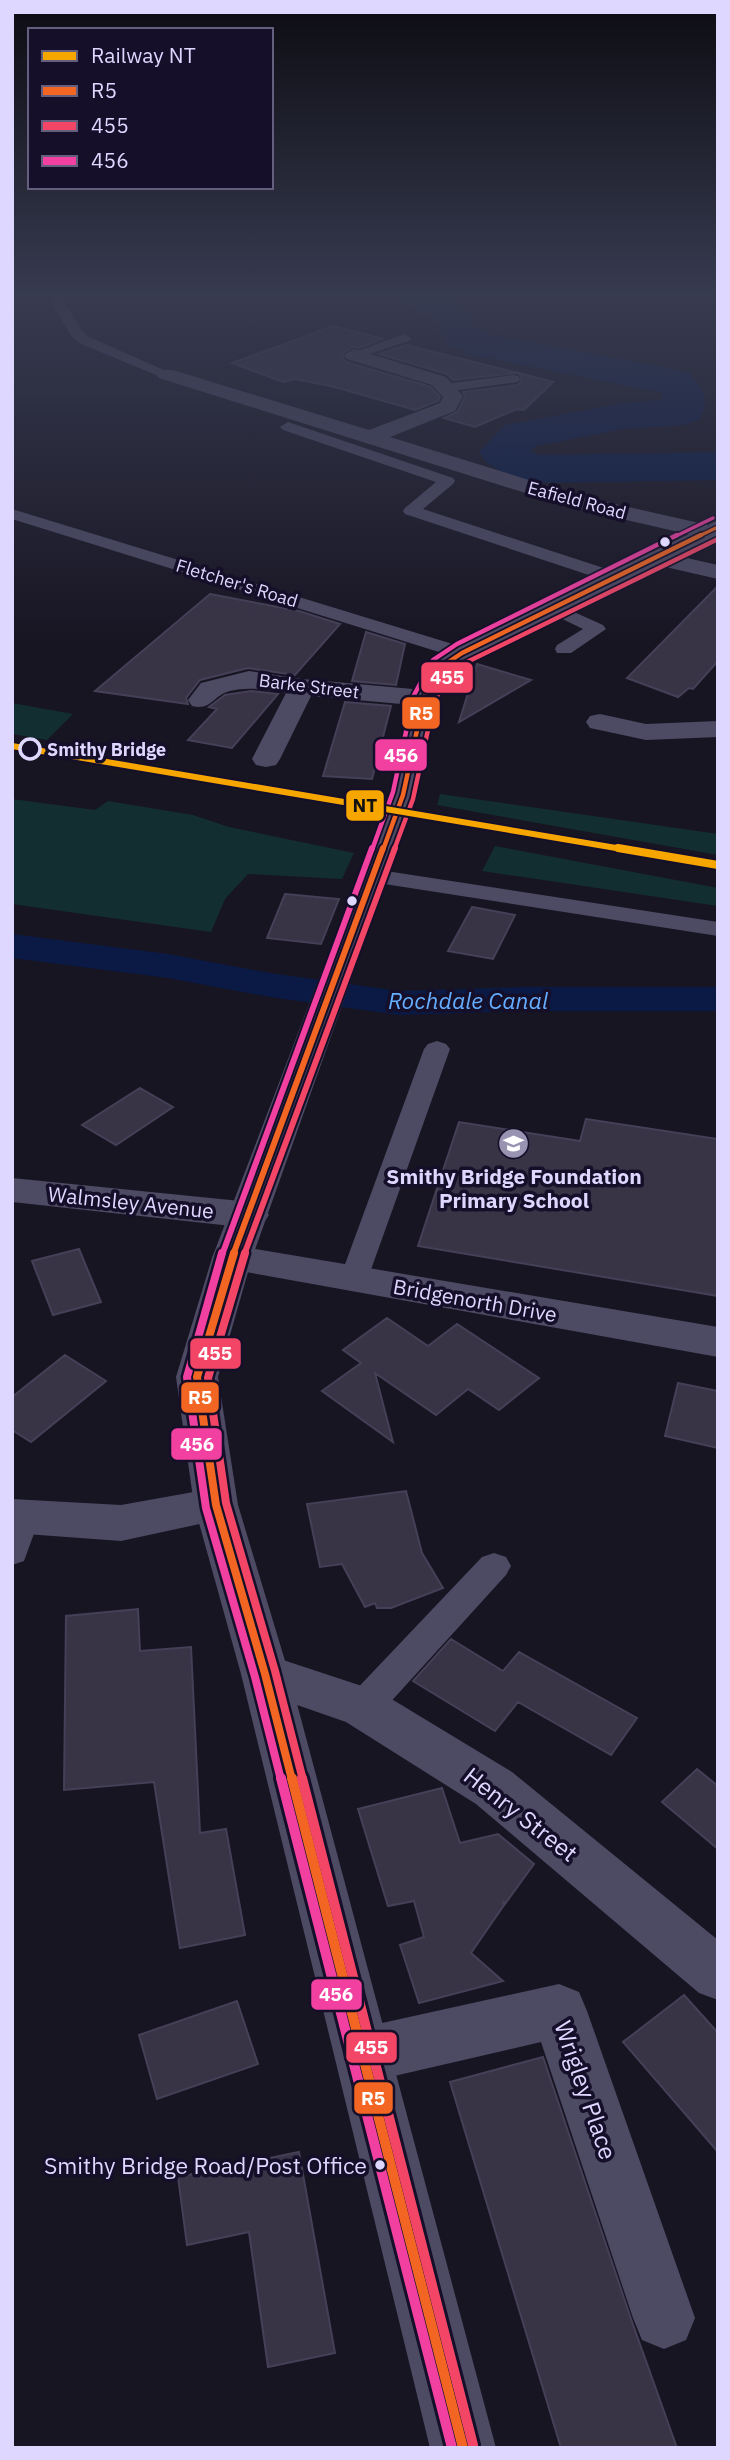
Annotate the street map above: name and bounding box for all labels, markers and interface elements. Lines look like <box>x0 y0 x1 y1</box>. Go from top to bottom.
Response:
legend <box>28 28 273 189</box>
text: Railway NT <box>91 41 196 69</box>
text: R5 <box>91 76 117 104</box>
text: 455 <box>91 111 129 139</box>
text: 456 <box>91 146 129 174</box>
street label: Eafield Road <box>525 476 629 524</box>
unlabelled marker <box>658 535 672 549</box>
street label: Fletcher's Road <box>173 554 301 612</box>
line badge: 455 <box>420 661 474 694</box>
text: 455 <box>430 665 464 689</box>
street label: Barke Street <box>258 668 360 704</box>
line badge: R5 <box>401 696 441 730</box>
text: R5 <box>409 701 433 725</box>
marker: Smithy Bridge <box>19 738 41 760</box>
place label: Smithy Bridge <box>47 738 166 761</box>
line badge: 456 <box>374 738 428 772</box>
text: 456 <box>384 743 418 767</box>
line badge: NT <box>345 789 385 822</box>
text: NT <box>353 793 377 817</box>
unlabelled marker <box>345 894 359 908</box>
water label: Rochdale Canal <box>388 985 549 1015</box>
school or university icon: Smithy Bridge Foundation Primary School <box>497 1127 531 1161</box>
place label: Smithy Bridge Foundation Primary School <box>386 1162 642 1214</box>
street label: Walmsley Avenue <box>47 1179 215 1225</box>
street label: Bridgenorth Drive <box>391 1272 559 1328</box>
line badge: 455 <box>189 1337 242 1370</box>
text: 455 <box>198 1341 232 1365</box>
line badge: R5 <box>180 1381 220 1414</box>
text: R5 <box>188 1385 212 1409</box>
line badge: 456 <box>170 1427 223 1461</box>
text: 456 <box>180 1432 214 1456</box>
street label: Henry Street <box>457 1759 585 1869</box>
line badge: 456 <box>310 1978 363 2011</box>
text: 456 <box>319 1982 353 2006</box>
street label: Wrigley Place <box>547 2016 625 2164</box>
line badge: 455 <box>345 2031 398 2064</box>
text: 455 <box>354 2035 388 2059</box>
line badge: R5 <box>353 2081 394 2115</box>
text: R5 <box>361 2086 385 2110</box>
place label: Smithy Bridge Road/Post Office <box>44 2150 367 2180</box>
marker: Smithy Bridge Road/Post Office <box>373 2158 387 2172</box>

